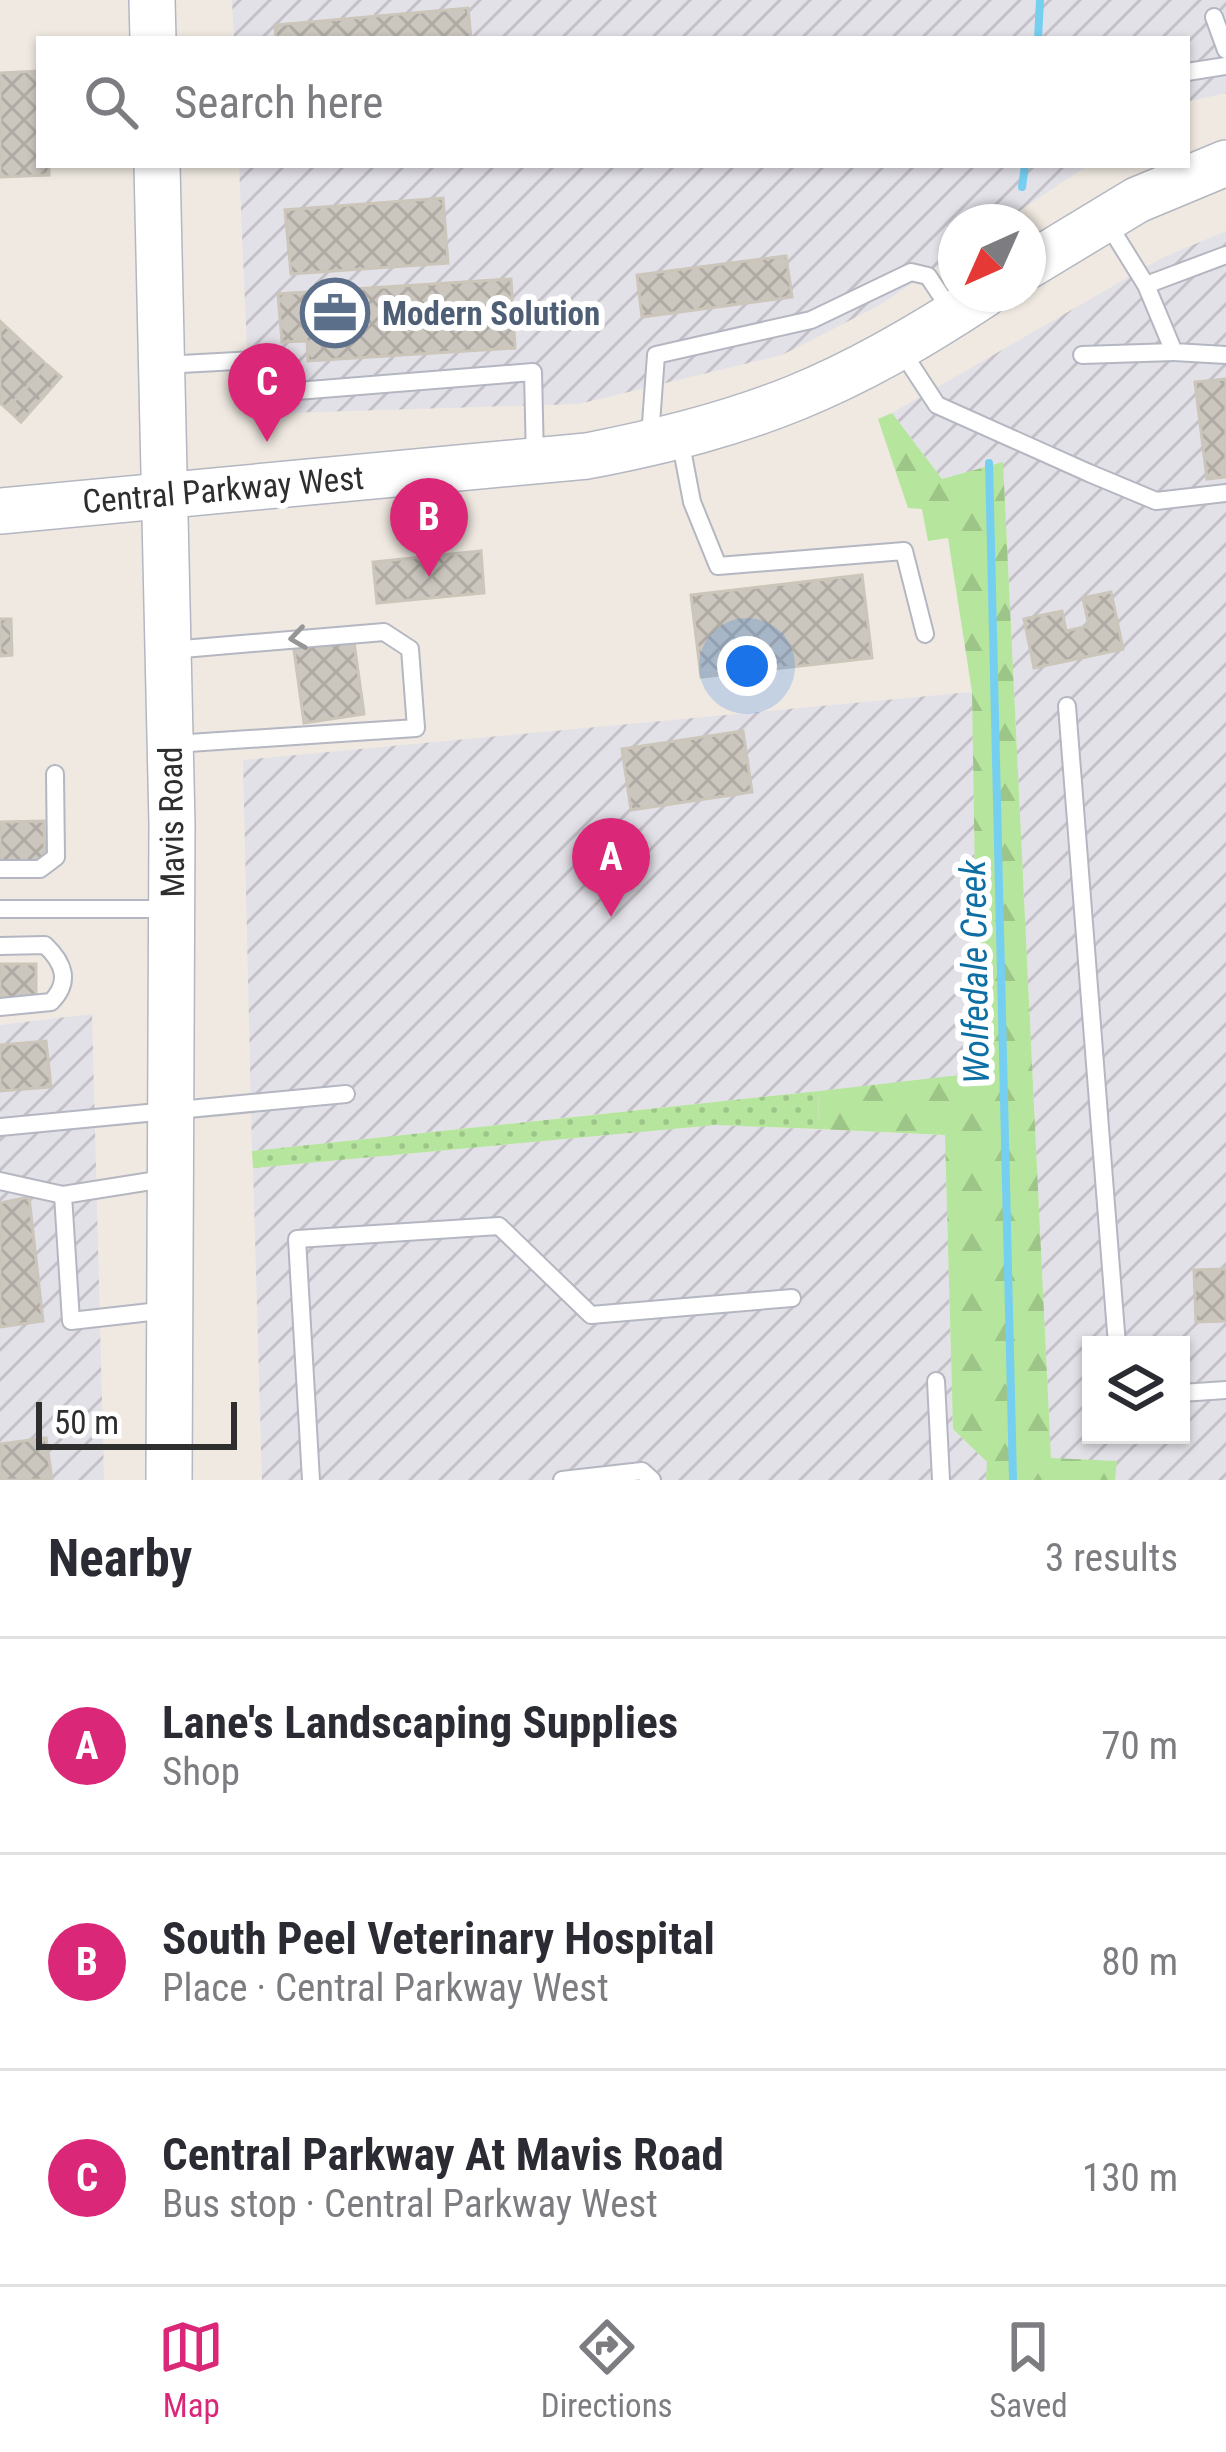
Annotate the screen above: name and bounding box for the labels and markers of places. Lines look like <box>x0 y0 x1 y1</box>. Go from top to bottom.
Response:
office icon: Modern Solution <box>300 278 370 348</box>
place label: Modern Solution <box>382 294 600 333</box>
pin: C <box>228 343 306 442</box>
pin: B <box>390 478 468 577</box>
pin: A <box>572 818 650 917</box>

